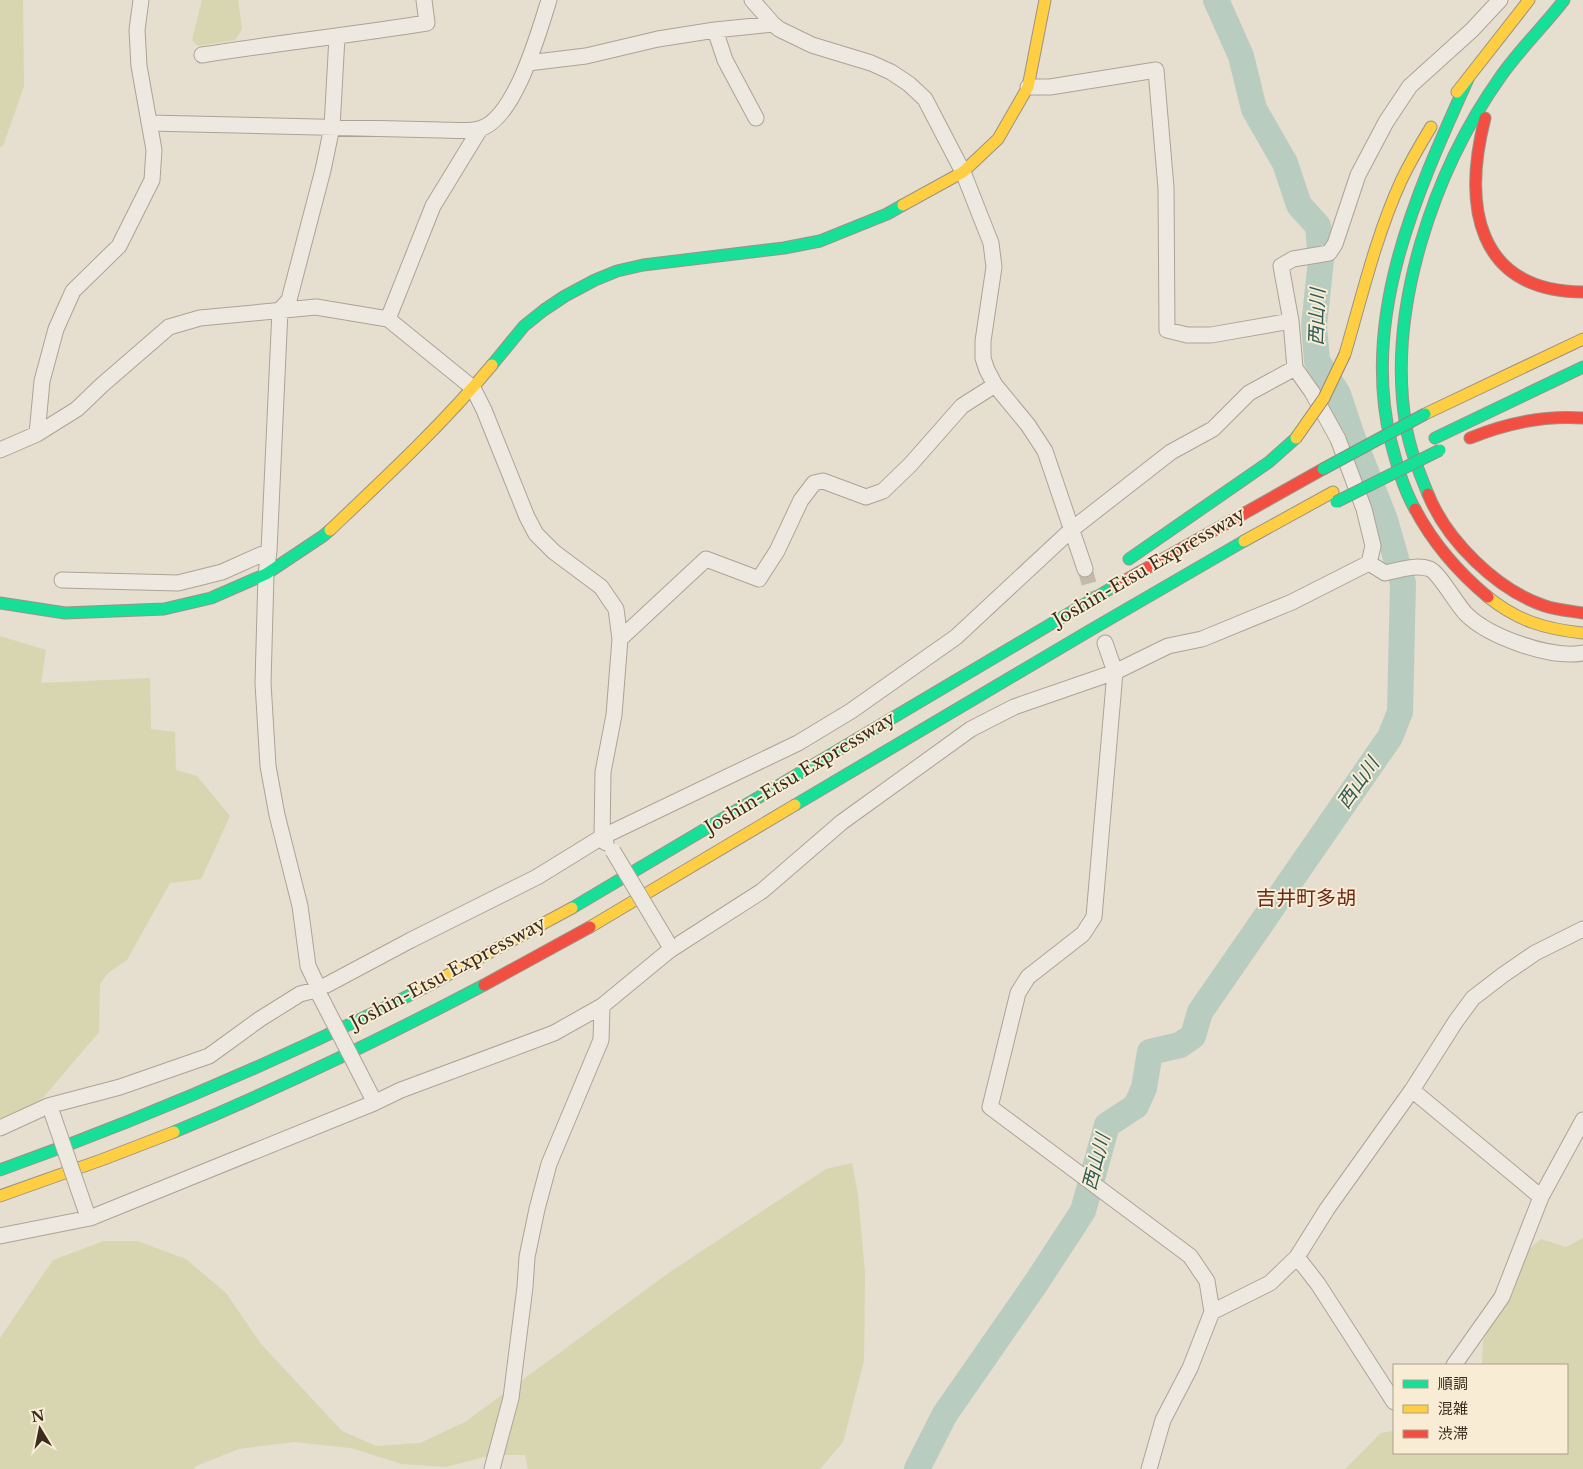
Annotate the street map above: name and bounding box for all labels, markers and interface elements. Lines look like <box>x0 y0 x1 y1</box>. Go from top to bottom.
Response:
water label: 西山川 <box>1305 286 1330 346</box>
street label: Joshin-Etsu Expressway <box>1047 503 1249 632</box>
street label: Joshin-Etsu Expressway <box>699 707 900 840</box>
water label: 西山川 <box>1332 751 1385 813</box>
district label: 吉井町多胡 <box>1256 886 1356 910</box>
street label: Joshin-Etsu Expressway <box>345 912 550 1035</box>
water label: 西山川 <box>1078 1130 1115 1193</box>
legend <box>1393 1364 1568 1454</box>
text: 順調 <box>1438 1374 1468 1393</box>
text: 混雑 <box>1438 1399 1468 1418</box>
north arrow <box>15 1404 65 1454</box>
text: N <box>30 1406 46 1426</box>
text: 渋滞 <box>1438 1424 1468 1443</box>

